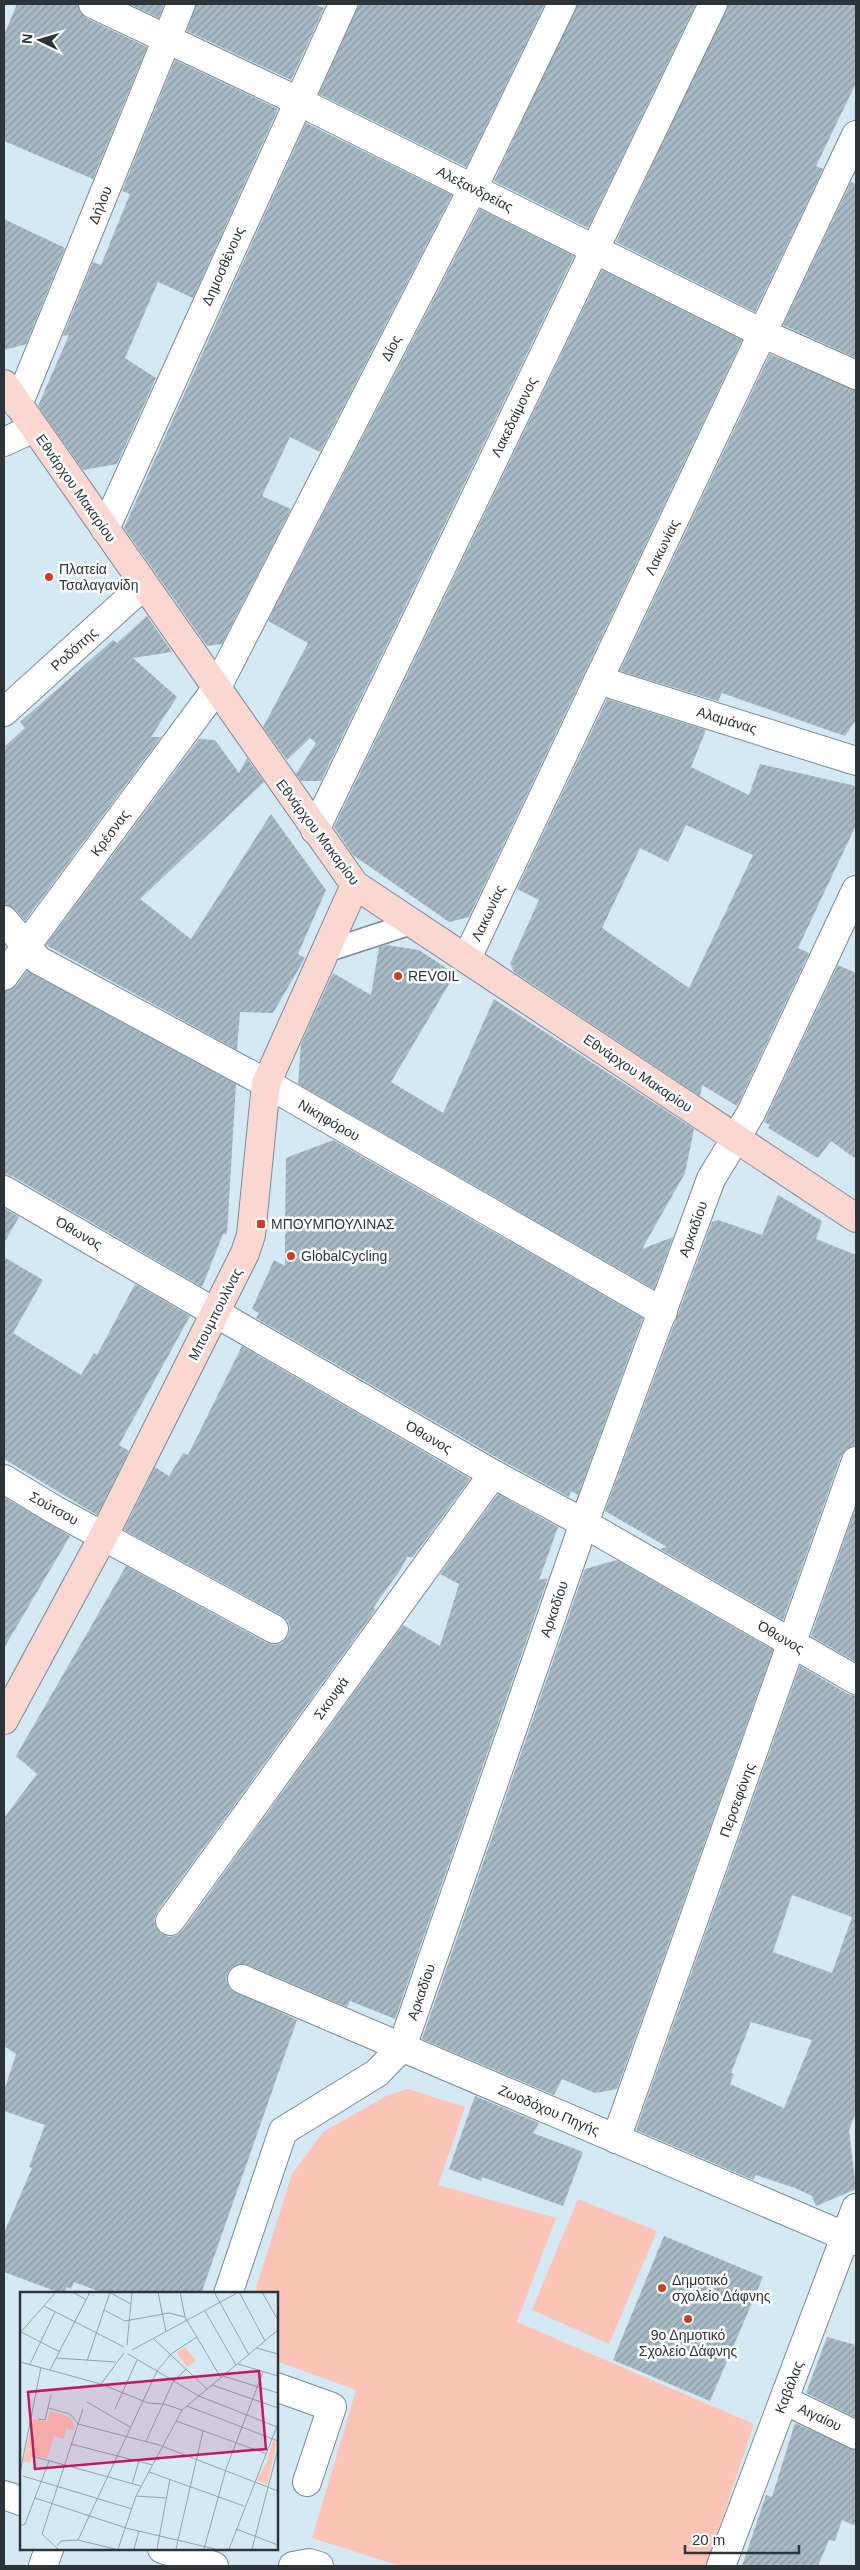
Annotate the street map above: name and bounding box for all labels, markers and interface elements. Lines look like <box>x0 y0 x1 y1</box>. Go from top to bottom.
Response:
north arrow <box>15 15 65 65</box>
text: N <box>19 33 35 45</box>
street label: Αλεξανδρείας <box>434 163 516 215</box>
street label: Δήλου <box>85 184 115 226</box>
street label: Δημοσθένους <box>198 224 248 308</box>
street label: Δίος <box>378 332 404 364</box>
street label: Λακεδαίμονος <box>488 374 540 460</box>
street label: Εθνάρχου Μακαρίου <box>33 431 119 545</box>
street label: Λακωνίας <box>642 516 682 578</box>
place label: Πλατεία Τσαλαγανίδη <box>59 561 138 593</box>
marker: Πλατεία Τσαλαγανίδη <box>43 571 55 583</box>
street label: Ροδόπης <box>48 624 101 674</box>
street label: Αλαμάνας <box>695 703 759 737</box>
street label: Εθνάρχου Μακαρίου <box>273 776 363 888</box>
street label: Κρέσνας <box>87 806 133 859</box>
street label: Λακωνίας <box>468 882 508 944</box>
place label: REVOIL <box>408 968 460 984</box>
marker: REVOIL <box>392 970 404 982</box>
street label: Εθνάρχου Μακαρίου <box>581 1031 695 1115</box>
street label: Νικηφόρου <box>295 1096 363 1144</box>
street label: Αρκαδίου <box>675 1199 711 1259</box>
street label: Όθωνος <box>52 1213 105 1253</box>
place label: ΜΠΟΥΜΠΟΥΛΙΝΑΣ <box>271 1216 395 1232</box>
marker: ΜΠΟΥΜΠΟΥΛΙΝΑΣ <box>255 1218 267 1230</box>
place label: GlobalCycling <box>301 1248 387 1264</box>
marker: GlobalCycling <box>285 1250 297 1262</box>
street label: Μπουμπουλίνας <box>185 1265 245 1363</box>
street label: Όθωνος <box>402 1417 455 1457</box>
street label: Σούτσου <box>27 1488 81 1528</box>
street label: Αρκαδίου <box>537 1579 571 1639</box>
street label: Όθωνος <box>754 1617 807 1657</box>
street label: Σκουφά <box>310 1674 352 1722</box>
street label: Περσεφόνης <box>716 1761 758 1839</box>
street label: Αρκαδίου <box>404 1962 438 2022</box>
street label: Ζωοδόχου Πηγής <box>496 2081 602 2139</box>
place label: Δημοτικό σχολείο Δάφνης <box>672 2272 771 2304</box>
marker: Δημοτικό σχολείο Δάφνης <box>656 2282 668 2294</box>
inset map <box>20 2292 278 2550</box>
marker: 9ο Δημοτικό Σχολείο Δάφνης <box>682 2313 694 2325</box>
place label: 9ο Δημοτικό Σχολείο Δάφνης <box>639 2327 737 2359</box>
street label: Καβάλας <box>772 2358 806 2416</box>
street label: Αιγαίου <box>796 2400 844 2434</box>
scale bar <box>685 2522 799 2554</box>
text: 20 m <box>692 2531 725 2548</box>

